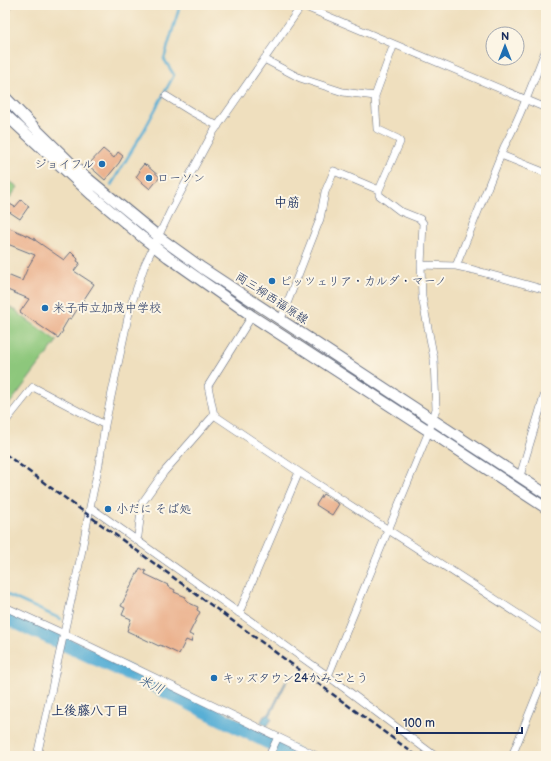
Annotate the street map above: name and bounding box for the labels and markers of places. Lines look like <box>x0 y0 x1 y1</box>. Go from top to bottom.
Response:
place label: ジョイフル <box>34 157 94 172</box>
marker: ジョイフル <box>97 159 107 169</box>
place label: ローソン <box>157 171 205 186</box>
marker: ローソン <box>144 173 154 183</box>
place label: ピッツェリア・カルダ・マーノ <box>280 274 447 289</box>
marker: ピッツェリア・カルダ・マーノ <box>267 276 277 286</box>
place label: 米子市立加茂中学校 <box>53 301 161 316</box>
marker: 米子市立加茂中学校 <box>40 303 50 313</box>
place label: 小だに そば処 <box>116 502 191 517</box>
marker: 小だに そば処 <box>103 504 113 514</box>
place label: キッズタウン24かみごとう <box>222 671 368 686</box>
marker: キッズタウン24かみごとう <box>209 673 219 683</box>

